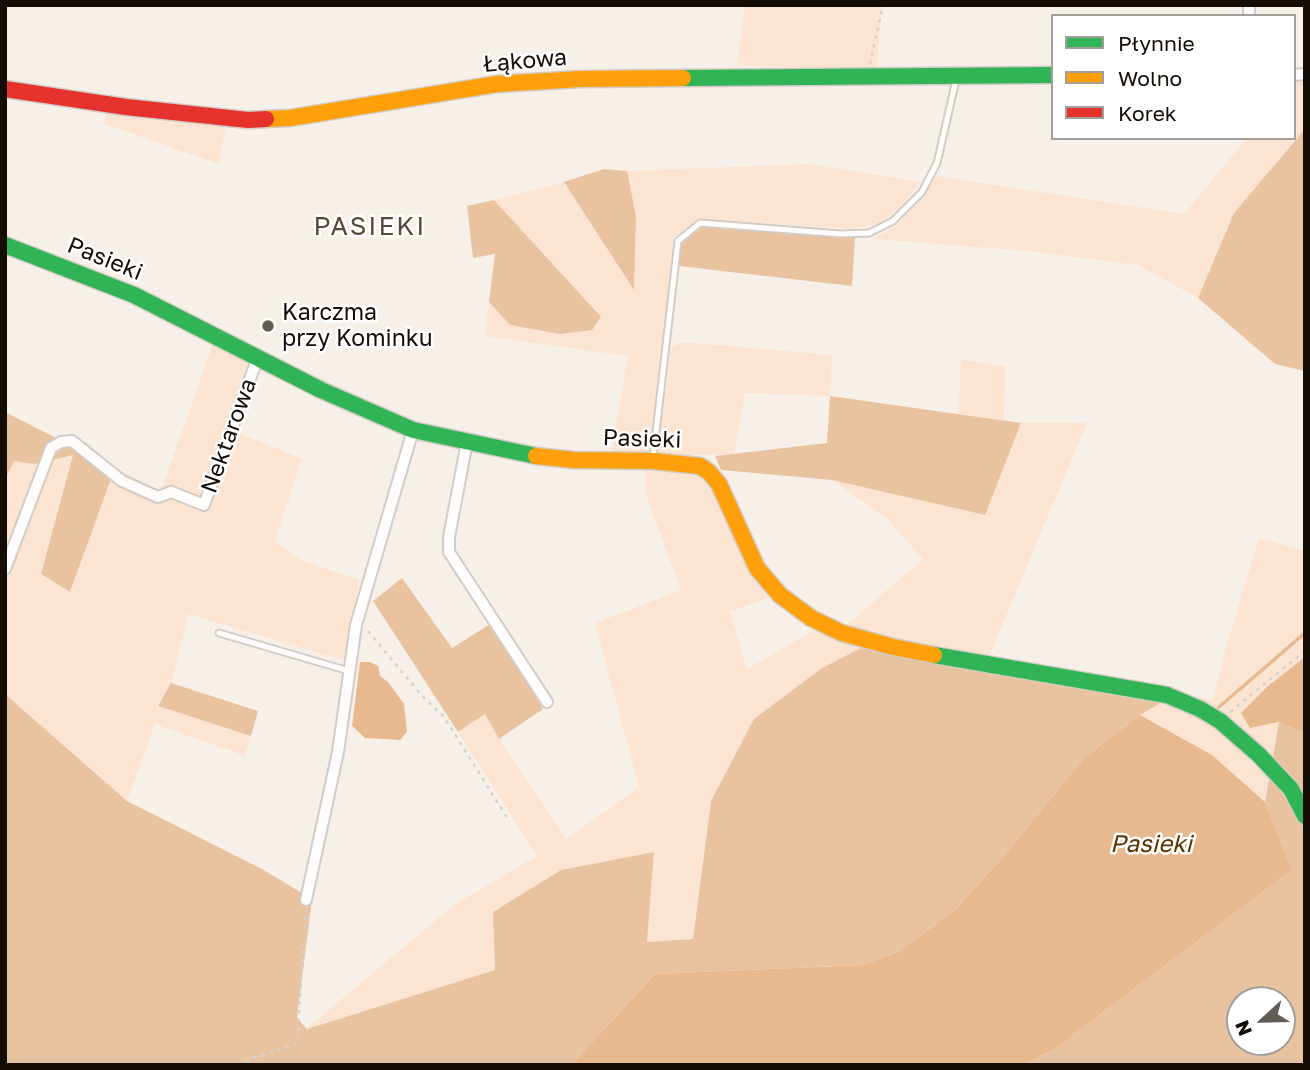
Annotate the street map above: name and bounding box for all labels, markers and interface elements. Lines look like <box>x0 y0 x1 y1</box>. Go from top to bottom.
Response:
legend <box>1051 14 1296 140</box>
text: Płynnie <box>1118 30 1195 56</box>
street label: Łąkowa <box>482 44 568 78</box>
text: Wolno <box>1118 65 1182 91</box>
text: Korek <box>1118 100 1177 126</box>
district label: PASIEKI <box>314 211 426 243</box>
street label: Pasieki <box>63 231 147 287</box>
place label: Karczma przy Kominku <box>282 299 433 353</box>
marker: Karczma przy Kominku <box>260 318 276 334</box>
street label: Nektarowa <box>196 375 262 497</box>
street label: Pasieki <box>602 424 682 454</box>
water label: Pasieki <box>1110 830 1192 858</box>
north arrow <box>1226 986 1296 1056</box>
text: N <box>1230 1017 1256 1039</box>

